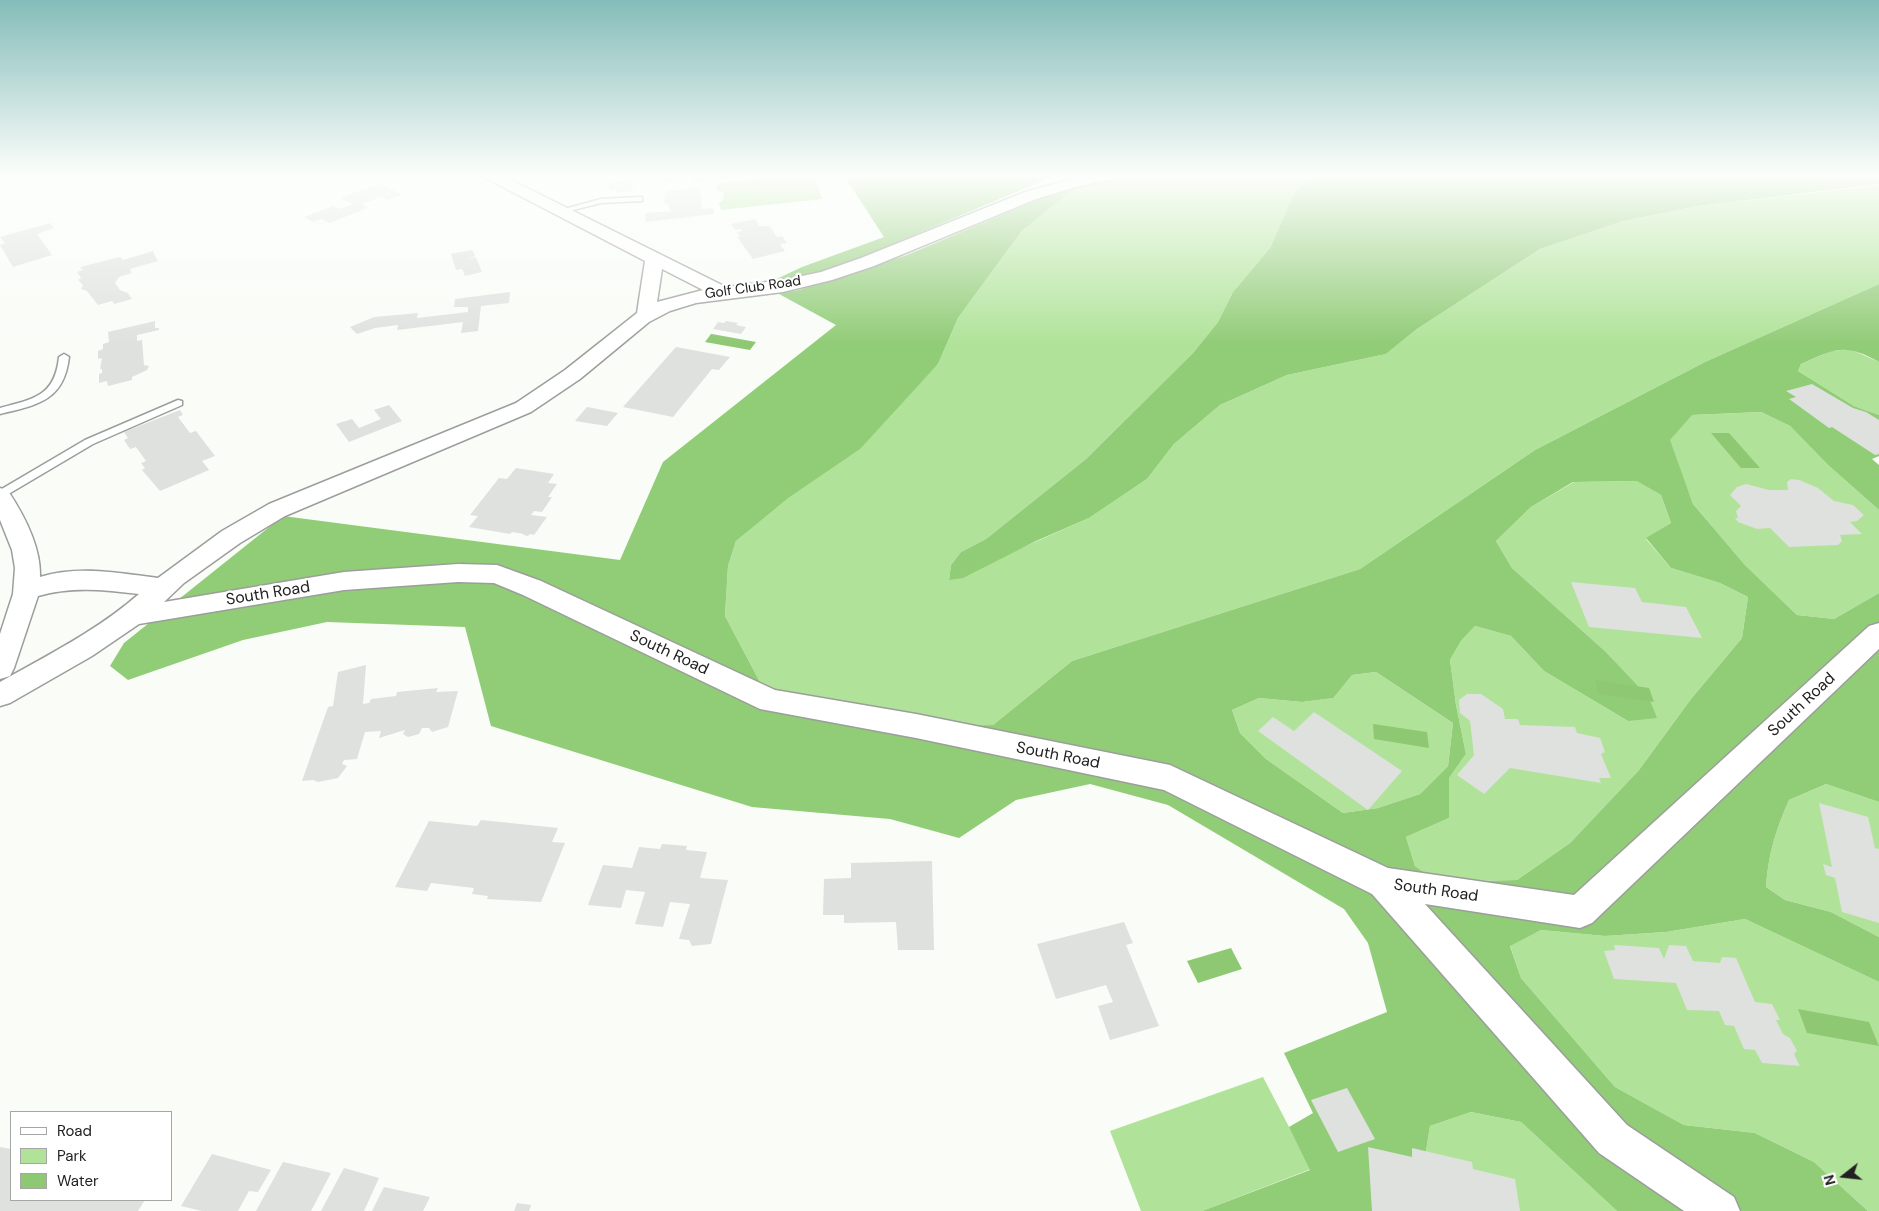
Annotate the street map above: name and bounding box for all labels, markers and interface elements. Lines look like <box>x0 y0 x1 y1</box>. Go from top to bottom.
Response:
street label: Golf Club Road <box>704 273 802 303</box>
street label: South Road <box>225 578 311 610</box>
street label: South Road <box>626 626 712 680</box>
street label: South Road <box>1764 669 1840 741</box>
street label: South Road <box>1014 738 1102 774</box>
street label: South Road <box>1393 876 1479 906</box>
legend <box>10 1111 172 1201</box>
text: Road <box>57 1121 92 1141</box>
text: Park <box>57 1146 87 1166</box>
north arrow <box>1819 1151 1869 1201</box>
text: Water <box>57 1171 98 1191</box>
text: N <box>1820 1173 1840 1188</box>

